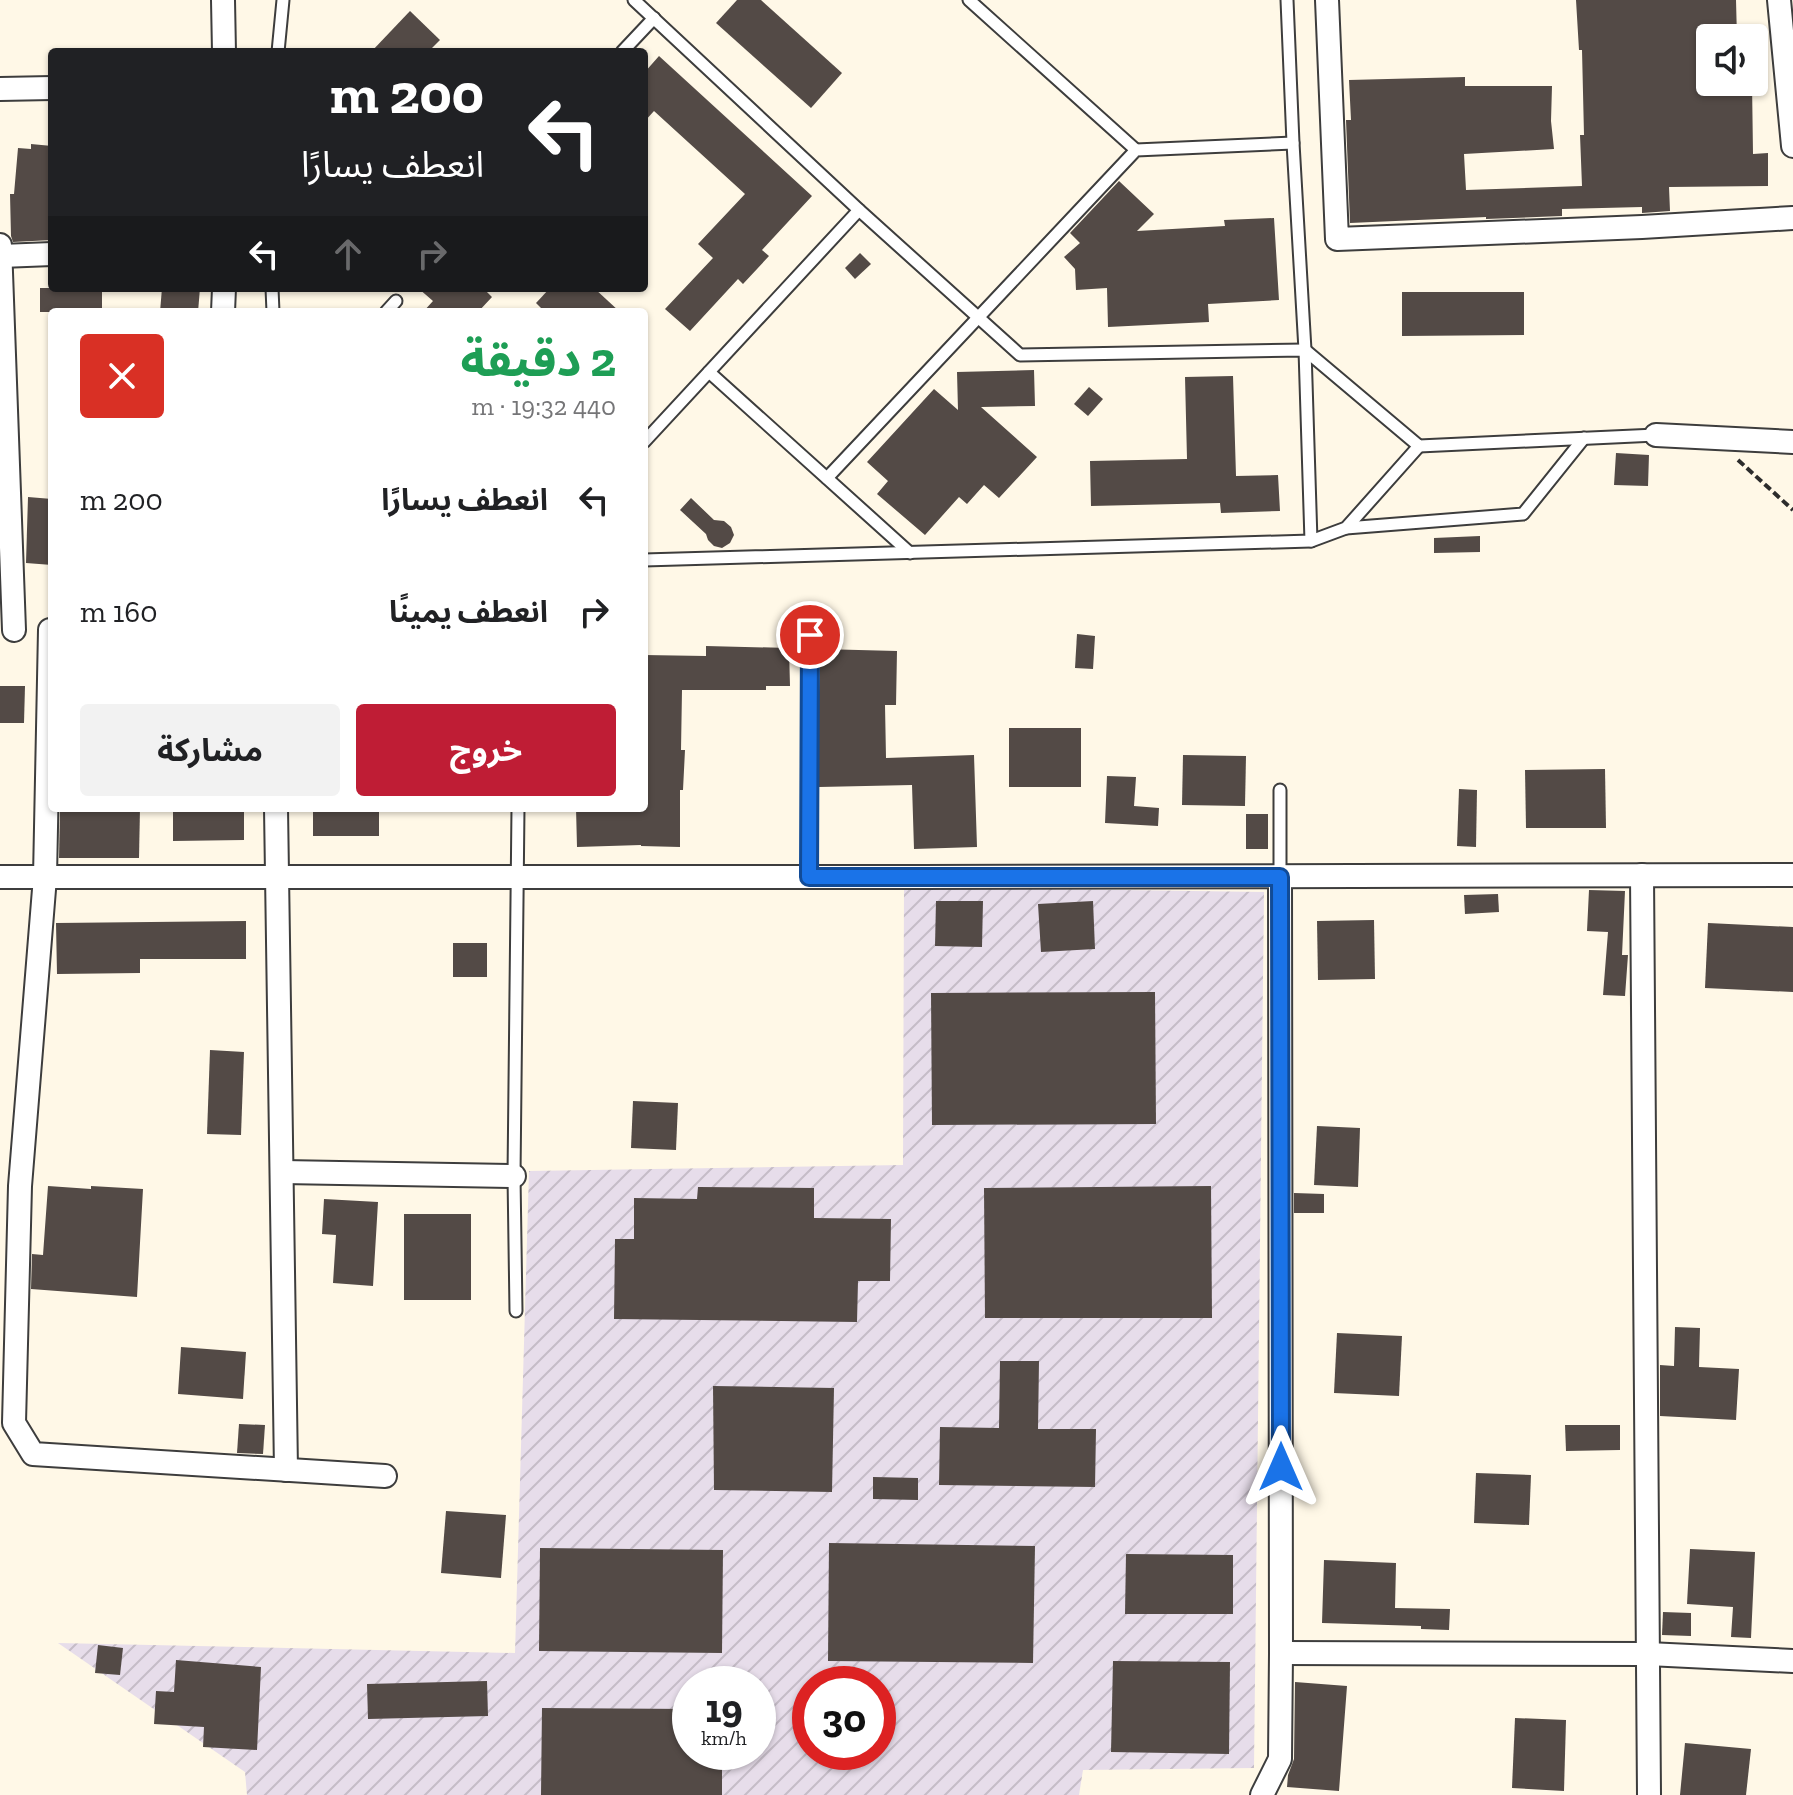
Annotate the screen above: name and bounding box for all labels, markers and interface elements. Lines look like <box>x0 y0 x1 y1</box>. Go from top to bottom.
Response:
map controls <box>1696 24 1768 96</box>
button: sound <box>1696 24 1768 96</box>
text: 200 m <box>330 60 484 127</box>
icon: left <box>512 80 616 184</box>
text: انعطف يسارًا <box>301 143 484 186</box>
icon: left <box>242 232 286 276</box>
icon: ahead <box>326 232 370 276</box>
icon: right <box>410 232 454 276</box>
text: 2 دقيقة <box>460 331 616 388</box>
button: close <box>80 334 164 418</box>
text: 440 m · 19:32 <box>471 390 616 422</box>
icon: left <box>572 478 616 522</box>
text: 200 m <box>80 482 163 518</box>
text: انعطف يسارًا <box>381 482 548 518</box>
icon: right <box>572 590 616 634</box>
text: 160 m <box>80 594 157 630</box>
text: انعطف يمينًا <box>389 594 548 630</box>
pin <box>776 601 844 669</box>
icon: arrive <box>788 613 832 657</box>
button: مشاركة <box>80 704 340 796</box>
button: خروج <box>356 704 616 796</box>
position arrow <box>1239 1425 1323 1509</box>
speed limit sign: 30 <box>792 1666 896 1770</box>
text: 19 <box>705 1684 743 1732</box>
text: km/h <box>701 1726 747 1750</box>

